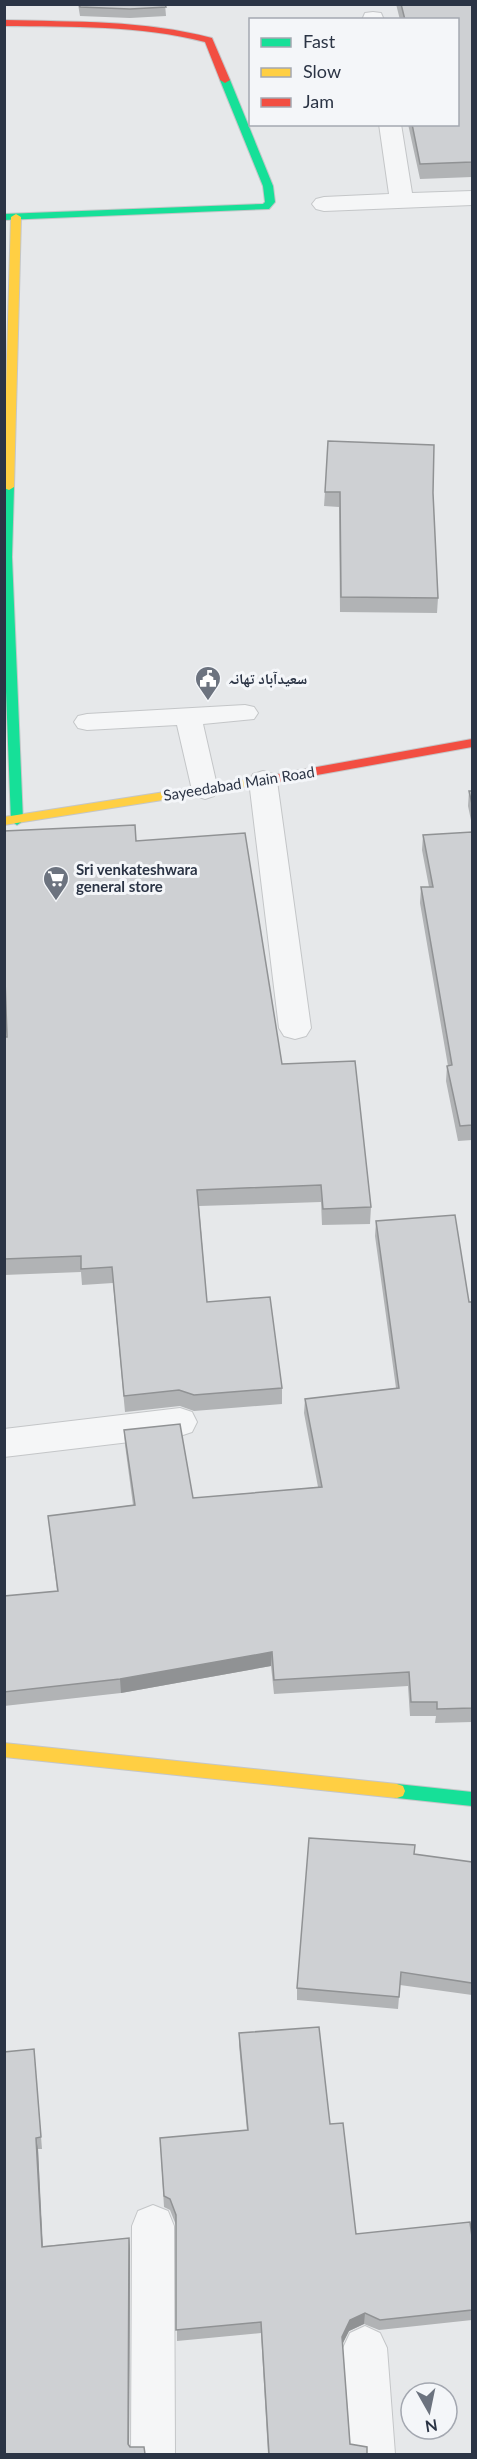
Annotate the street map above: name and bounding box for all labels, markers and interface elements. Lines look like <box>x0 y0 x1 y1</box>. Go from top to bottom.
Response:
legend <box>249 18 459 126</box>
text: Fast <box>303 30 336 52</box>
text: Slow <box>303 60 341 82</box>
text: Jam <box>303 90 334 112</box>
public building icon: سعیدآباد تھانہ <box>193 664 223 702</box>
place label: سعیدآباد تھانہ <box>228 669 307 688</box>
street label: Sayeedabad Main Road <box>162 762 316 804</box>
place label: Sri venkateshwara general store <box>76 860 198 895</box>
supermarket icon: Sri venkateshwara general store <box>41 864 71 902</box>
north arrow <box>399 2381 459 2441</box>
text: N <box>424 2416 439 2437</box>

